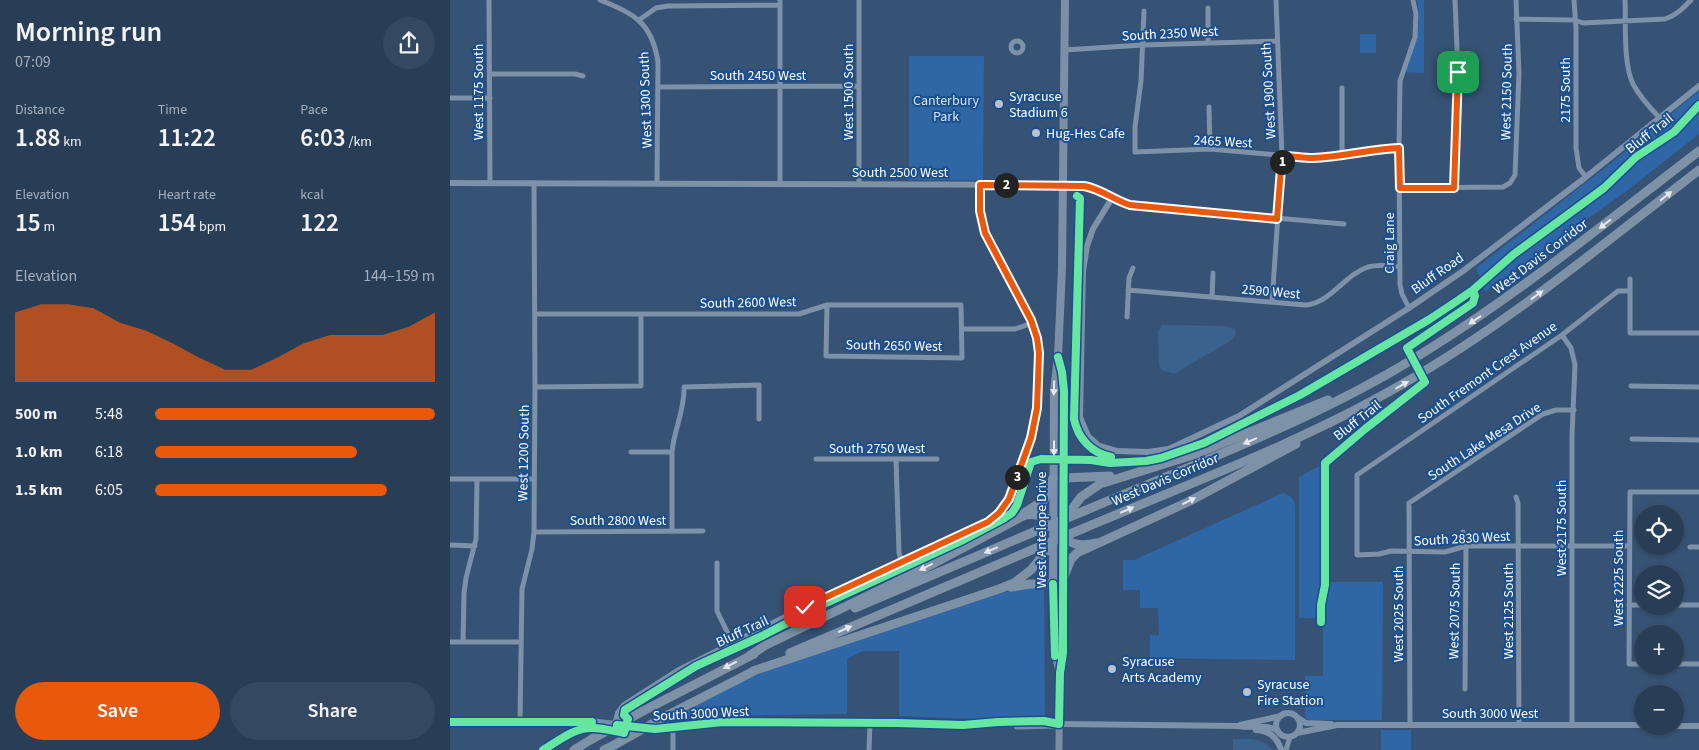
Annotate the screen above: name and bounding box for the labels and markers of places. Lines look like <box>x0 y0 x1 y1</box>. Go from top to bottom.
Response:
pin <box>1437 51 1479 93</box>
place label: Syracuse Stadium 6 <box>1009 87 1068 123</box>
marker: Syracuse Stadium 6 <box>993 98 1005 110</box>
place label: Hug-Hes Cafe <box>1046 124 1125 144</box>
marker: Hug-Hes Cafe <box>1030 127 1042 139</box>
pin: 1 <box>1270 150 1294 174</box>
pin: 2 <box>994 172 1018 198</box>
pin: 3 <box>1004 464 1030 490</box>
pin <box>784 586 826 628</box>
place label: Syracuse Arts Academy <box>1122 652 1202 688</box>
marker: Syracuse Arts Academy <box>1106 663 1118 675</box>
place label: Syracuse Fire Station <box>1257 675 1324 711</box>
marker: Syracuse Fire Station <box>1241 686 1253 698</box>

